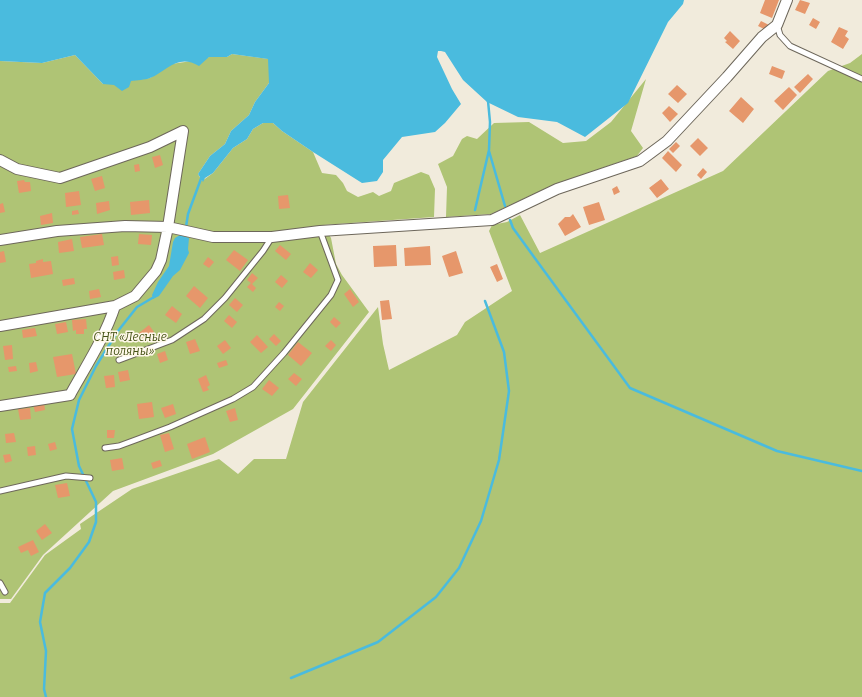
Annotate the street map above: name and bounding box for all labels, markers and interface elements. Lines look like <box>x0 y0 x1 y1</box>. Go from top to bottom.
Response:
park label: СНТ «Лесные поляны» <box>93 331 167 359</box>

